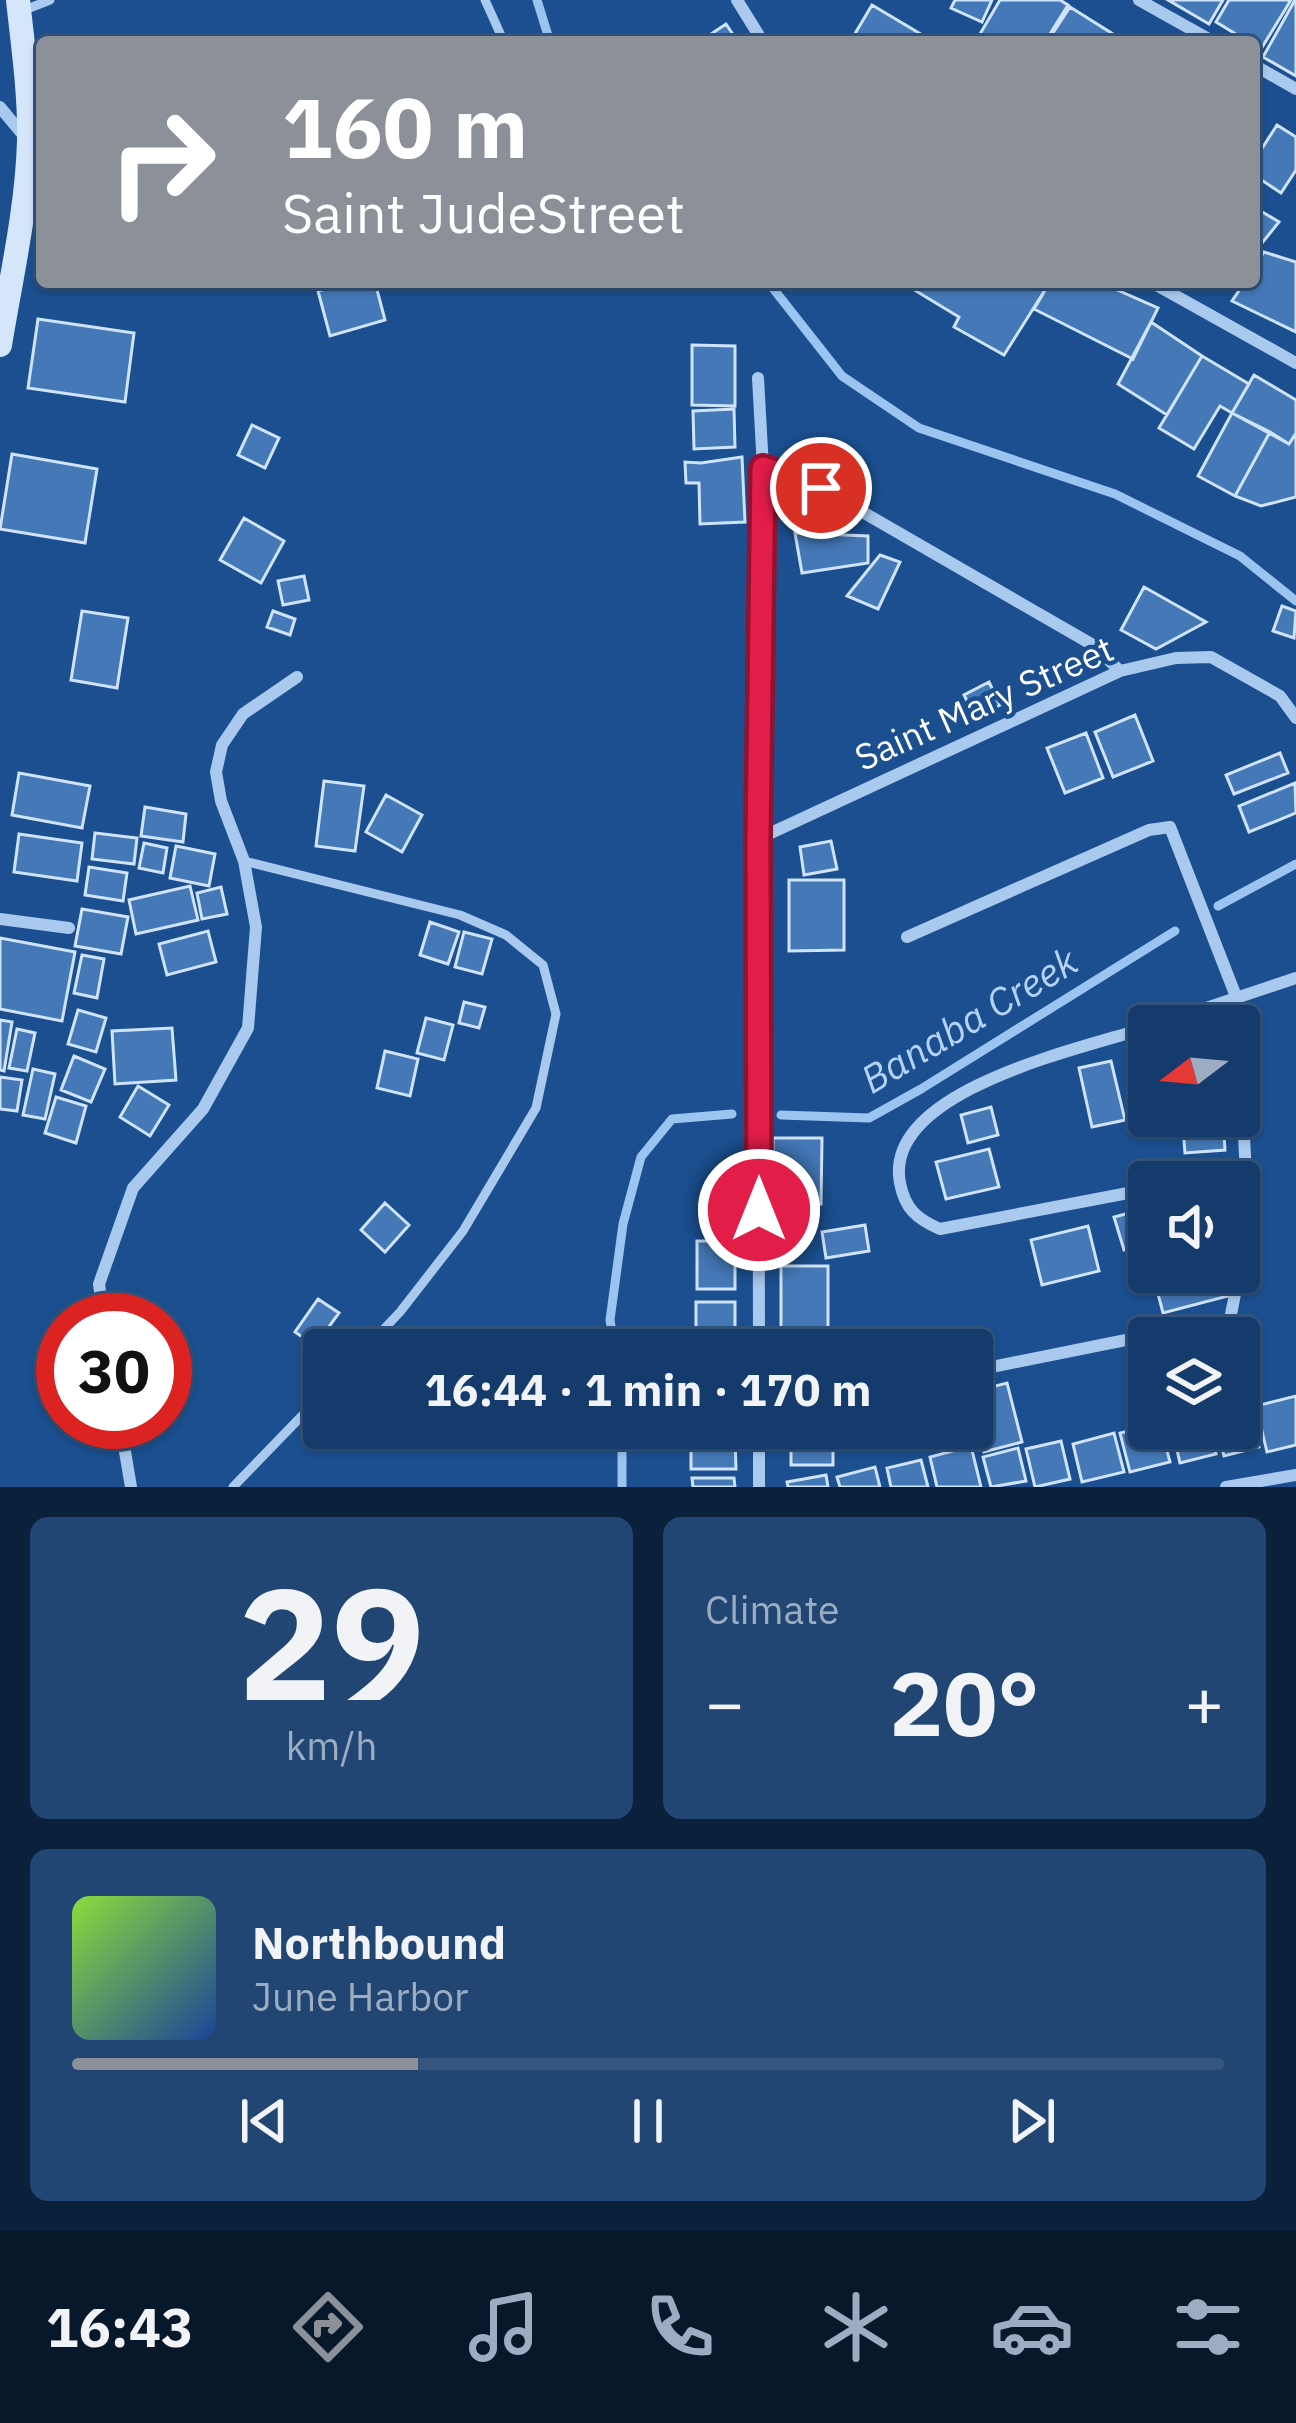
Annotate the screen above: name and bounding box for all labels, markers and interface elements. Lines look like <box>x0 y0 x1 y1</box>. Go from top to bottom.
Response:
text: 160 m <box>282 72 528 181</box>
icon: right <box>84 84 240 240</box>
text: Saint JudeStreet <box>282 178 685 248</box>
pin <box>770 437 872 539</box>
icon: arrive <box>788 455 854 521</box>
street label: Saint Mary Street <box>847 625 1120 781</box>
water label: Banaba Creek <box>851 935 1087 1104</box>
north arrow <box>1128 1005 1260 1137</box>
map controls <box>1128 1005 1260 1449</box>
position arrow <box>696 1147 822 1273</box>
button: sound <box>1128 1161 1260 1293</box>
speed limit sign: 30 <box>36 1293 192 1449</box>
button: layers <box>1128 1317 1260 1449</box>
text: 16:44 · 1 min · 170 m <box>425 1360 871 1418</box>
text: 29 <box>238 1540 425 1743</box>
text: Climate <box>705 1584 839 1635</box>
text: 20° <box>889 1644 1040 1761</box>
text: − <box>705 1659 745 1745</box>
text: + <box>1184 1659 1224 1745</box>
text: km/h <box>286 1720 377 1771</box>
text: Northbound <box>252 1913 506 1971</box>
text: June Harbor <box>252 1971 468 2022</box>
icon: previous <box>231 2088 297 2154</box>
icon: pause <box>615 2088 681 2154</box>
icon: next <box>999 2088 1065 2154</box>
icon: directions <box>286 2285 370 2369</box>
icon: music <box>462 2285 546 2369</box>
icon: phone <box>638 2285 722 2369</box>
icon: climate <box>814 2285 898 2369</box>
icon: car <box>990 2285 1074 2369</box>
icon: filters <box>1166 2285 1250 2369</box>
text: 16:43 <box>46 2292 193 2362</box>

